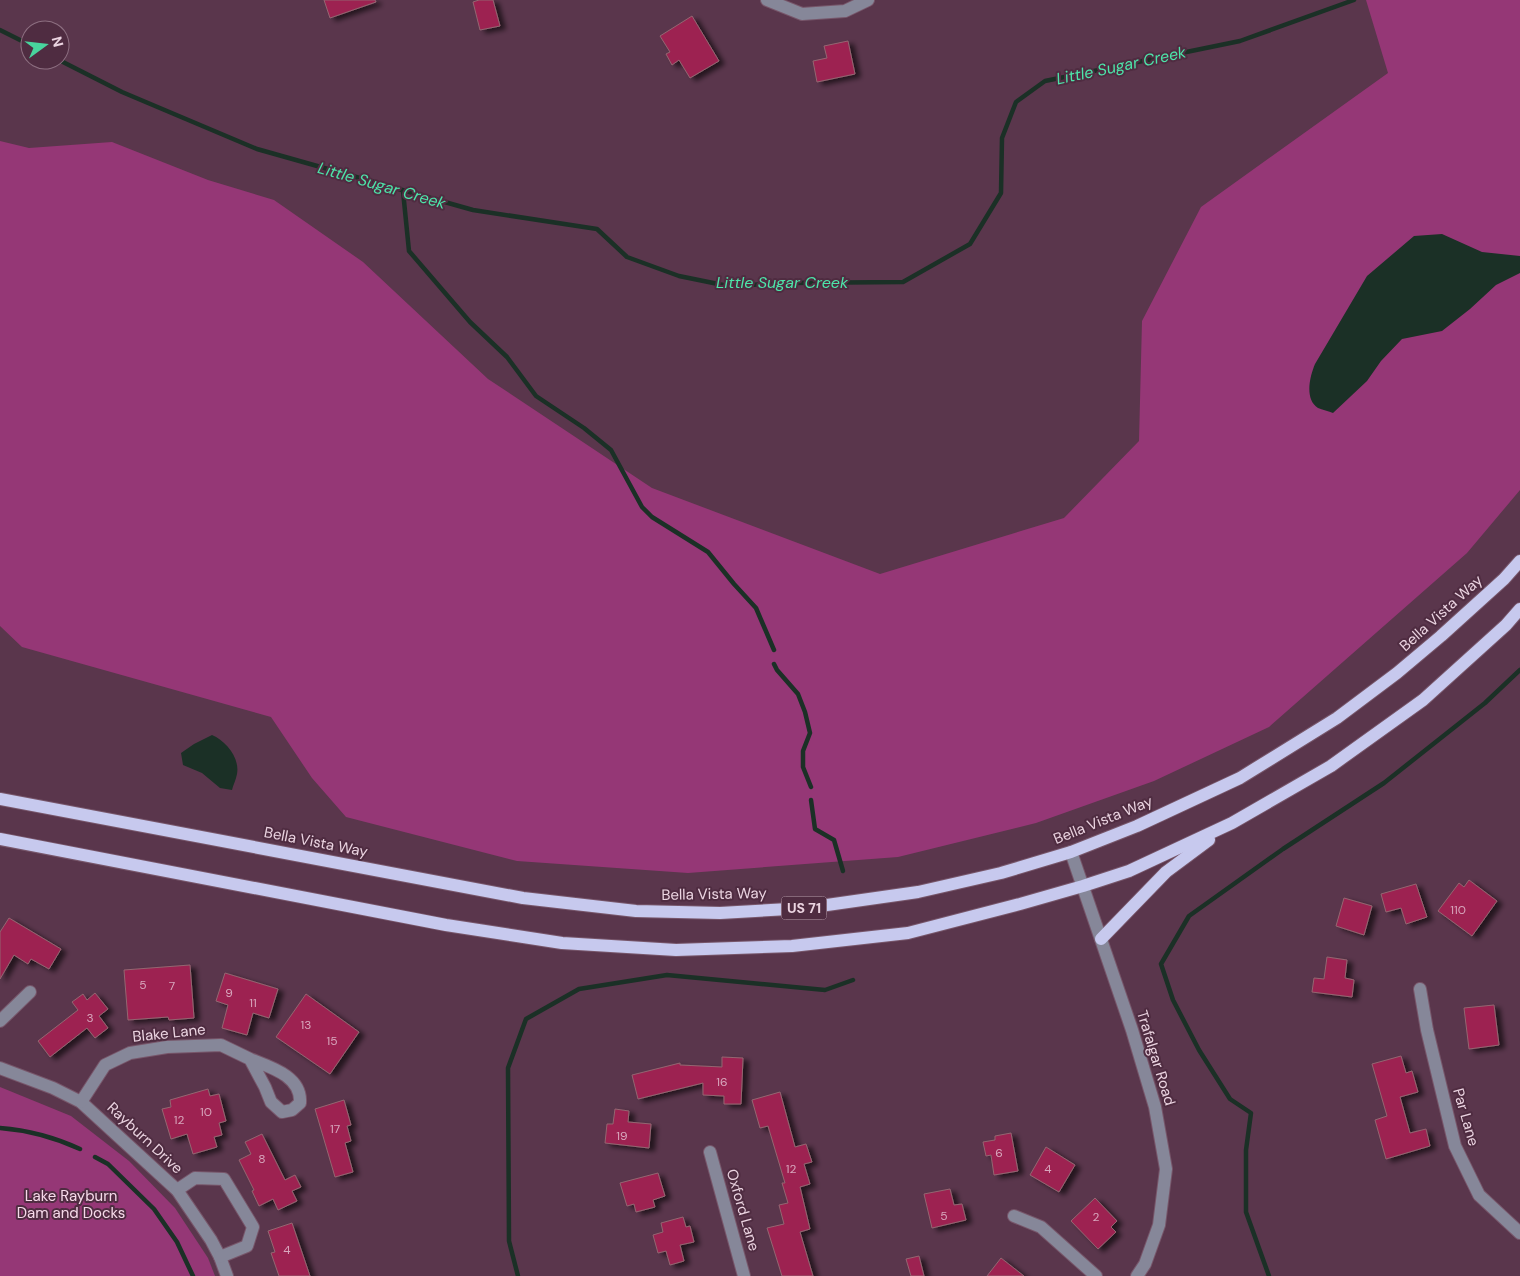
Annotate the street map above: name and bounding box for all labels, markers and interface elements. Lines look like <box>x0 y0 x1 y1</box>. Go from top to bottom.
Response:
north arrow <box>20 20 70 70</box>
text: N <box>48 34 68 49</box>
water label: Little Sugar Creek <box>1054 41 1189 90</box>
water label: Little Sugar Creek <box>315 157 449 214</box>
water label: Little Sugar Creek <box>716 272 849 293</box>
street label: Bella Vista Way <box>1395 570 1487 656</box>
street label: Bella Vista Way <box>1050 791 1156 849</box>
street label: Bella Vista Way <box>262 822 370 862</box>
street label: Bella Vista Way <box>661 883 767 905</box>
road number: US 71 <box>782 896 826 920</box>
house number: 110 <box>1450 902 1466 918</box>
house number: 5 <box>139 977 147 993</box>
house number: 7 <box>169 978 175 994</box>
house number: 9 <box>225 985 233 1001</box>
house number: 11 <box>249 995 257 1011</box>
street label: Trafalgar Road <box>1132 1008 1180 1108</box>
house number: 3 <box>86 1010 94 1026</box>
house number: 13 <box>301 1017 311 1033</box>
street label: Blake Lane <box>132 1019 206 1047</box>
house number: 15 <box>326 1033 338 1049</box>
house number: 16 <box>716 1074 728 1090</box>
street label: Par Lane <box>1448 1086 1484 1148</box>
street label: Rayburn Drive <box>103 1098 187 1178</box>
house number: 10 <box>200 1104 212 1120</box>
house number: 12 <box>174 1112 184 1128</box>
house number: 17 <box>330 1121 340 1137</box>
house number: 19 <box>616 1128 628 1144</box>
house number: 6 <box>995 1145 1003 1161</box>
house number: 8 <box>258 1151 266 1167</box>
house number: 12 <box>786 1161 796 1177</box>
house number: 4 <box>1044 1161 1052 1177</box>
street label: Oxford Lane <box>722 1167 764 1253</box>
park label: Lake Rayburn Dam and Docks <box>17 1186 125 1223</box>
house number: 5 <box>940 1208 948 1224</box>
house number: 2 <box>1093 1209 1100 1225</box>
house number: 4 <box>283 1242 291 1258</box>

